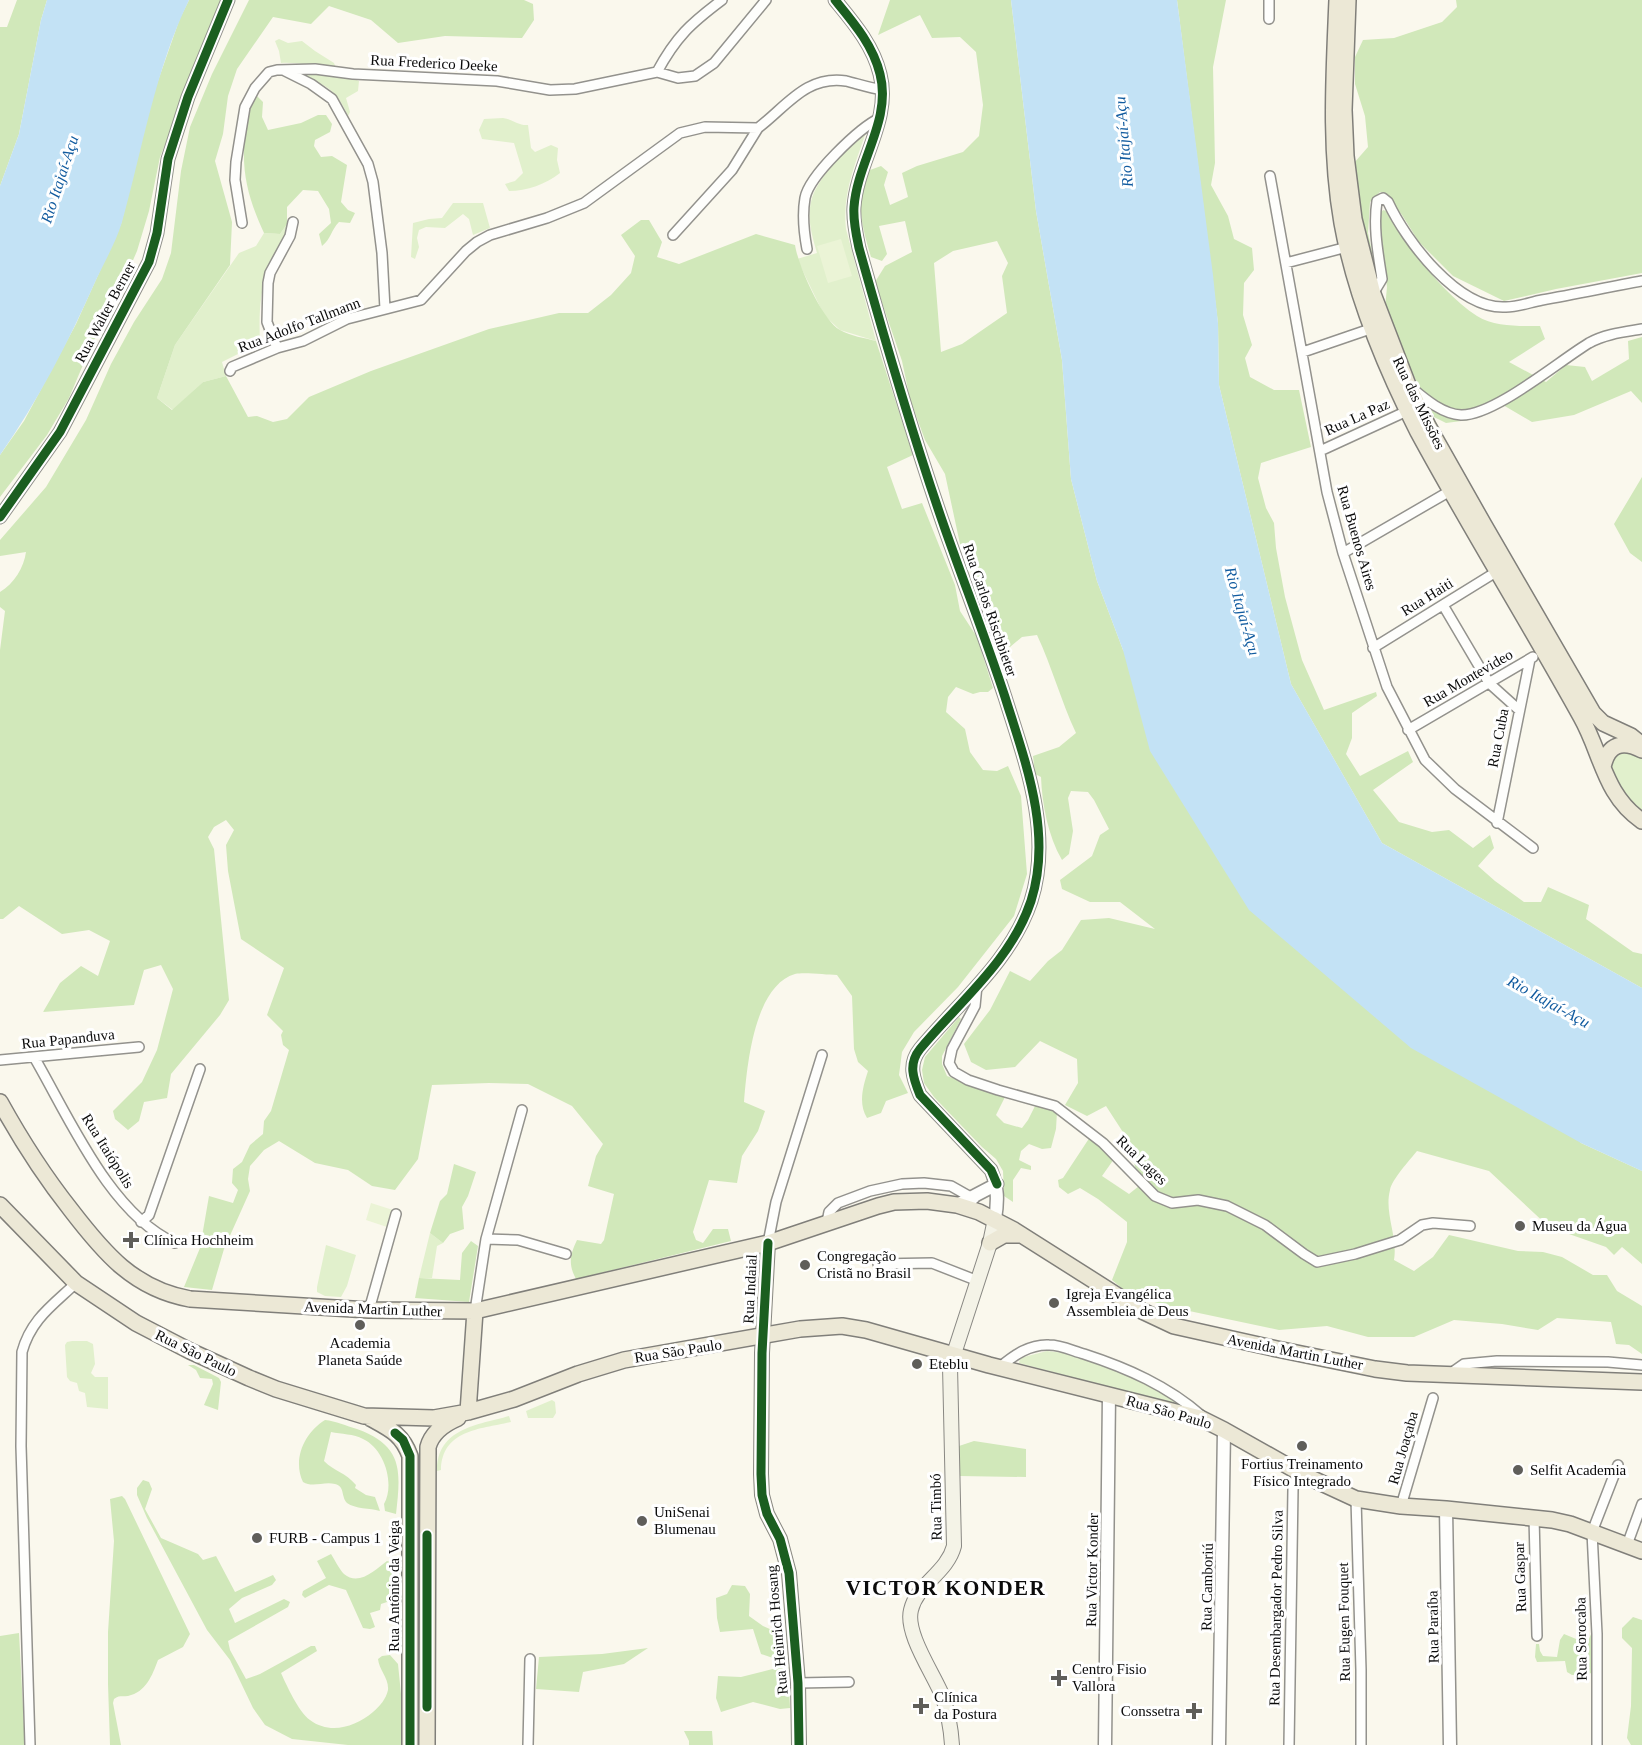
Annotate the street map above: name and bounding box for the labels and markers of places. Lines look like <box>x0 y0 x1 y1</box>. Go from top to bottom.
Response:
place label: Museu da Água <box>1532 1218 1627 1234</box>
marker: Museu da Água <box>1513 1219 1527 1233</box>
marker: Clínica Hochheim <box>122 1231 140 1249</box>
place label: Clínica Hochheim <box>144 1232 254 1248</box>
place label: Congregação Cristã no Brasil <box>817 1248 911 1281</box>
marker: Congregação Cristã no Brasil <box>798 1258 812 1272</box>
place label: Igreja Evangélica Assembleia de Deus <box>1066 1286 1189 1319</box>
marker: Igreja Evangélica Assembleia de Deus <box>1047 1296 1061 1310</box>
marker: Academia Planeta Saúde <box>353 1318 367 1332</box>
place label: Academia Planeta Saúde <box>318 1335 403 1368</box>
place label: Eteblu <box>929 1356 969 1372</box>
marker: Eteblu <box>910 1357 924 1371</box>
marker: Fortius Treinamento Físico Integrado <box>1295 1439 1309 1453</box>
place label: Fortius Treinamento Físico Integrado <box>1241 1456 1363 1489</box>
place label: Selfit Academia <box>1530 1462 1627 1478</box>
marker: Selfit Academia <box>1511 1463 1525 1477</box>
place label: UniSenai Blumenau <box>654 1504 716 1537</box>
marker: UniSenai Blumenau <box>635 1514 649 1528</box>
place label: FURB - Campus 1 <box>269 1530 381 1546</box>
marker: FURB - Campus 1 <box>250 1531 264 1545</box>
place label: Centro Fisio Vallora <box>1072 1661 1147 1694</box>
marker: Centro Fisio Vallora <box>1050 1669 1068 1687</box>
place label: Clínica da Postura <box>934 1689 997 1722</box>
marker: Clínica da Postura <box>912 1697 930 1715</box>
marker: Conssetra <box>1185 1702 1203 1720</box>
place label: Conssetra <box>1121 1703 1180 1719</box>

